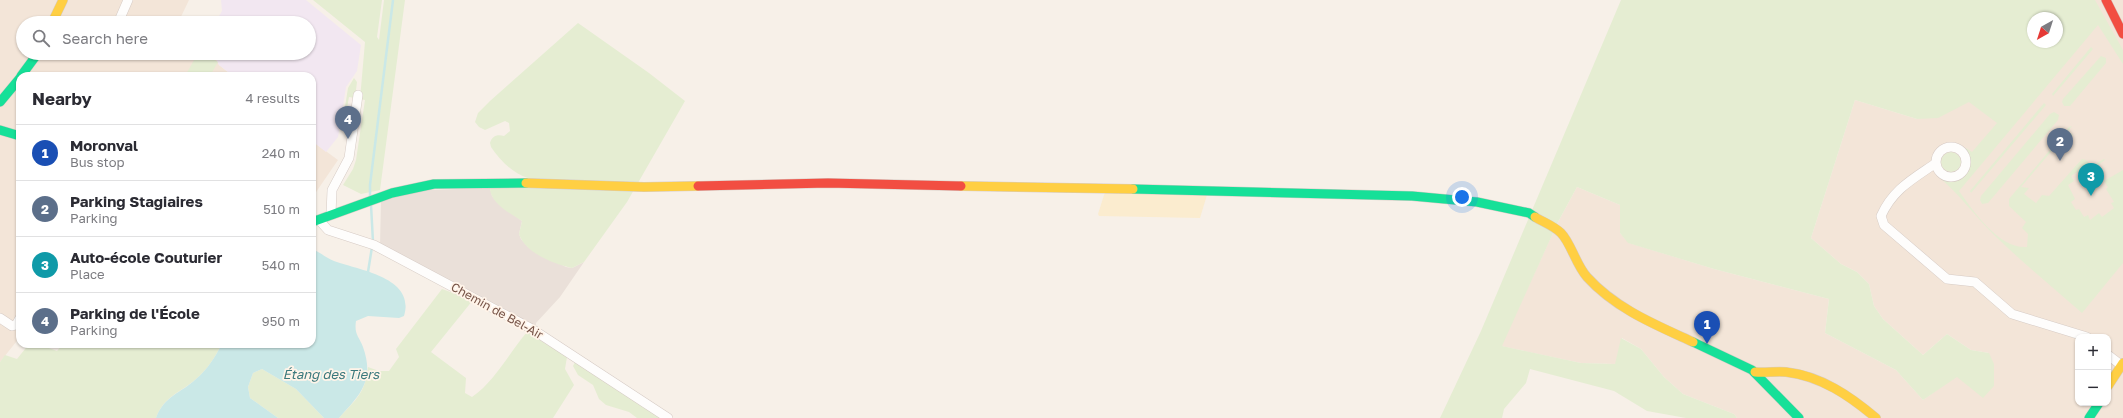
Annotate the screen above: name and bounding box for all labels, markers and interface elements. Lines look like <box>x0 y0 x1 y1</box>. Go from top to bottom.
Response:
north arrow <box>2027 12 2063 48</box>
search box <box>16 16 316 60</box>
icon: search <box>30 27 52 49</box>
text: Search here <box>62 29 148 47</box>
text: Nearby <box>32 88 92 109</box>
text: 4 results <box>246 90 300 106</box>
pin: 4 <box>335 106 361 139</box>
pin: 2 <box>2047 128 2073 161</box>
text: Moronval <box>70 136 138 154</box>
text: 1 <box>42 145 48 161</box>
text: 240 m <box>262 145 300 161</box>
text: Bus stop <box>70 154 125 170</box>
pin: 3 <box>2078 163 2104 196</box>
your location <box>1452 187 1472 207</box>
text: Parking Stagiaires <box>70 192 203 210</box>
text: 2 <box>41 201 49 217</box>
text: 510 m <box>263 201 300 217</box>
text: Parking <box>70 210 118 226</box>
text: Auto-école Couturier <box>70 248 222 266</box>
text: 3 <box>41 257 49 273</box>
text: 540 m <box>262 257 300 273</box>
text: Place <box>70 266 105 282</box>
street label: Chemin de Bel-Air <box>449 279 546 342</box>
text: Parking de l'École <box>70 304 200 322</box>
pin: 1 <box>1694 311 1720 344</box>
text: 4 <box>41 313 49 329</box>
text: 950 m <box>262 313 300 329</box>
text: Parking <box>70 322 118 338</box>
map controls <box>2075 334 2111 406</box>
button: + <box>2075 334 2111 370</box>
water label: Étang des Tiers <box>283 366 380 382</box>
button: − <box>2075 370 2111 406</box>

